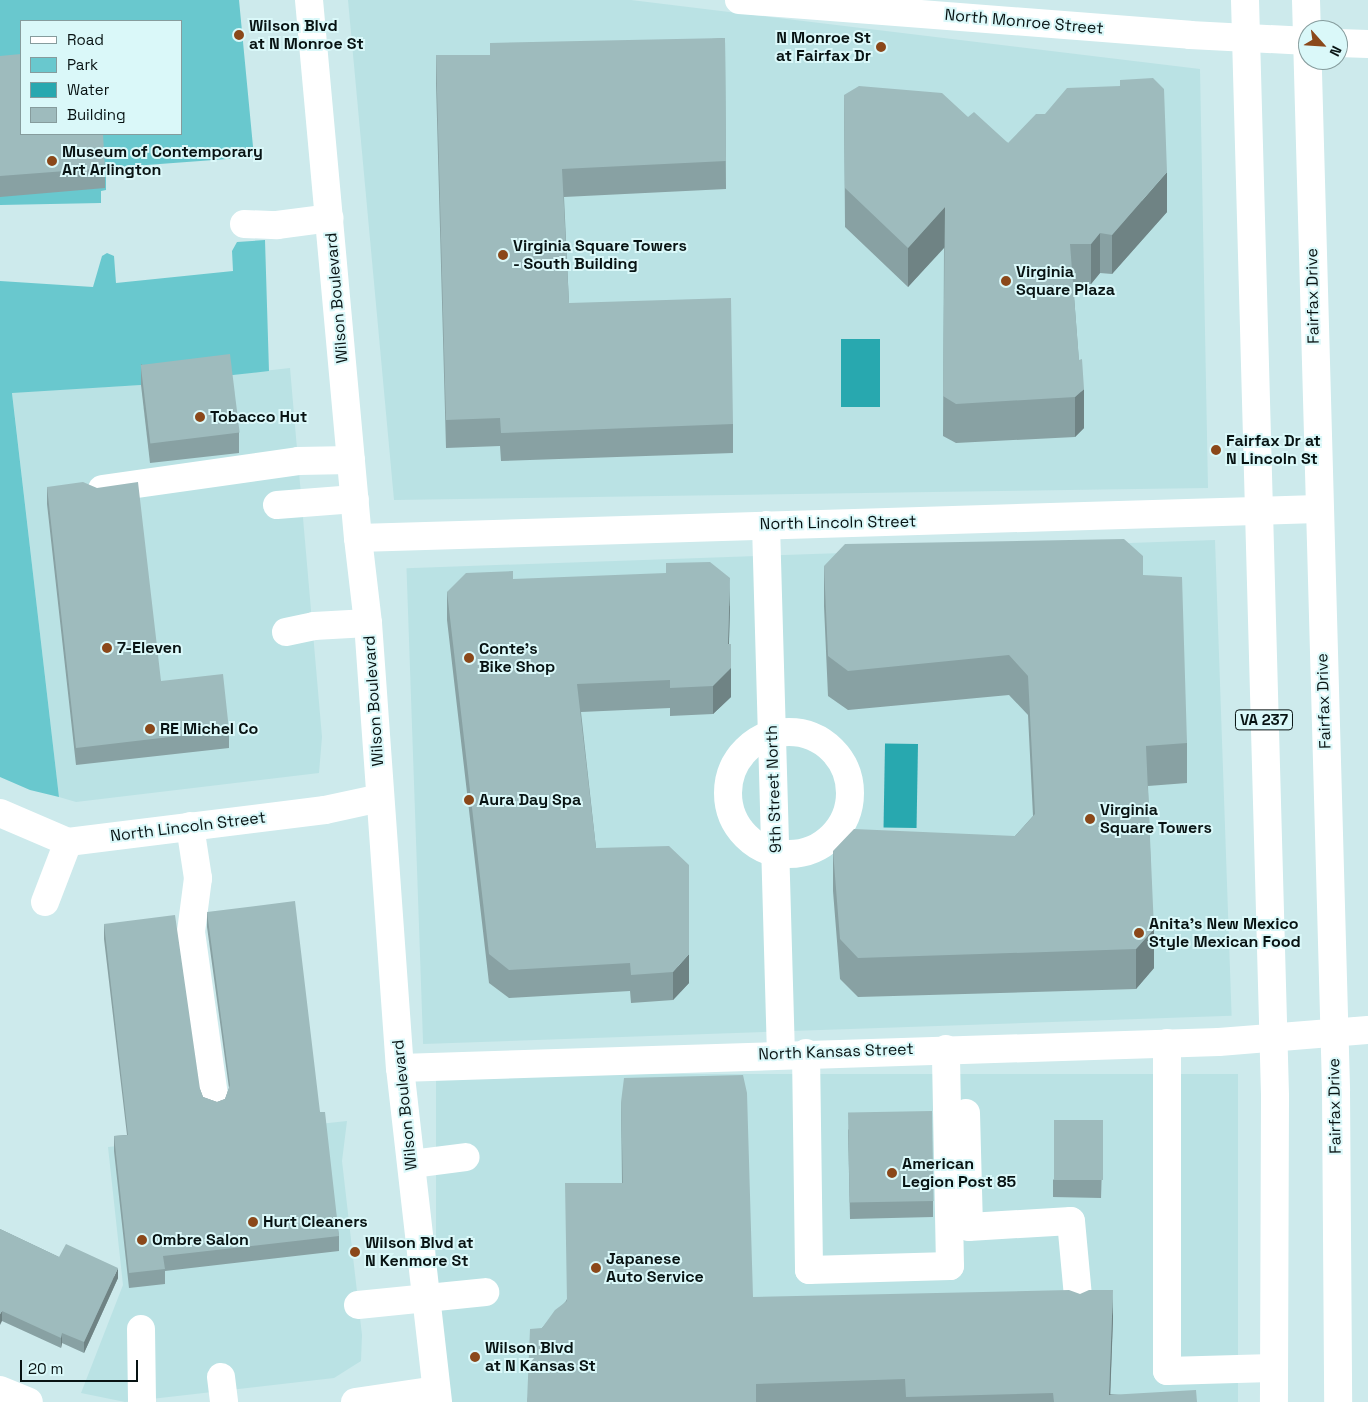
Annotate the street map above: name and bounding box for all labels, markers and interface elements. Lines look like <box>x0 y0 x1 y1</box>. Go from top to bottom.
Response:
street label: North Monroe Street <box>944 5 1104 39</box>
place label: Wilson Blvd at N Monroe St <box>249 16 364 54</box>
legend <box>20 20 182 135</box>
north arrow <box>1298 20 1348 70</box>
place label: N Monroe St at Fairfax Dr <box>776 28 871 66</box>
marker: Wilson Blvd at N Monroe St <box>233 29 245 41</box>
text: Road <box>67 30 104 49</box>
marker: N Monroe St at Fairfax Dr <box>875 41 887 53</box>
text: N <box>1325 43 1346 59</box>
text: Park <box>67 55 98 74</box>
text: Water <box>67 80 109 99</box>
text: Building <box>67 105 126 124</box>
place label: Museum of Contemporary Art Arlington <box>62 142 263 180</box>
marker: Museum of Contemporary Art Arlington <box>46 155 58 167</box>
street label: Wilson Boulevard <box>322 232 352 364</box>
place label: Virginia Square Towers - South Building <box>513 236 687 274</box>
street label: Fairfax Drive <box>1303 248 1323 344</box>
marker: Virginia Square Towers - South Building <box>497 249 509 261</box>
place label: Virginia Square Plaza <box>1016 262 1115 300</box>
marker: Virginia Square Plaza <box>1000 275 1012 287</box>
place label: Tobacco Hut <box>210 407 307 427</box>
marker: Tobacco Hut <box>194 411 206 423</box>
place label: Fairfax Dr at N Lincoln St <box>1226 431 1321 469</box>
marker: Fairfax Dr at N Lincoln St <box>1210 444 1222 456</box>
street label: North Lincoln Street <box>760 512 916 534</box>
street label: Wilson Boulevard <box>360 635 388 767</box>
place label: 7-Eleven <box>117 638 182 658</box>
place label: Conte's Bike Shop <box>479 639 555 677</box>
marker: 7-Eleven <box>101 642 113 654</box>
marker: Conte's Bike Shop <box>463 652 475 664</box>
street label: Fairfax Drive <box>1313 653 1335 749</box>
road number: VA 237 <box>1234 708 1294 732</box>
place label: RE Michel Co <box>160 719 258 739</box>
marker: RE Michel Co <box>144 723 156 735</box>
street label: 9th Street North <box>762 725 786 853</box>
place label: Aura Day Spa <box>479 790 581 810</box>
marker: Aura Day Spa <box>463 794 475 806</box>
place label: Virginia Square Towers <box>1100 800 1212 838</box>
street label: North Lincoln Street <box>109 808 267 846</box>
marker: Virginia Square Towers <box>1084 813 1096 825</box>
place label: Anita's New Mexico Style Mexican Food <box>1149 914 1301 952</box>
marker: Anita's New Mexico Style Mexican Food <box>1133 927 1145 939</box>
street label: Wilson Boulevard <box>389 1039 421 1171</box>
street label: North Kansas Street <box>758 1040 914 1064</box>
street label: Fairfax Drive <box>1325 1058 1345 1154</box>
place label: American Legion Post 85 <box>902 1154 1016 1192</box>
marker: American Legion Post 85 <box>886 1167 898 1179</box>
place label: Hurt Cleaners <box>263 1212 368 1232</box>
marker: Hurt Cleaners <box>247 1216 259 1228</box>
place label: Ombre Salon <box>152 1230 249 1250</box>
place label: Wilson Blvd at N Kenmore St <box>365 1233 474 1271</box>
marker: Ombre Salon <box>136 1234 148 1246</box>
marker: Wilson Blvd at N Kenmore St <box>349 1246 361 1258</box>
place label: Japanese Auto Service <box>606 1249 704 1287</box>
marker: Japanese Auto Service <box>590 1262 602 1274</box>
place label: Wilson Blvd at N Kansas St <box>485 1338 596 1376</box>
scale bar <box>22 1350 140 1382</box>
marker: Wilson Blvd at N Kansas St <box>469 1351 481 1363</box>
text: 20 m <box>28 1359 63 1378</box>

